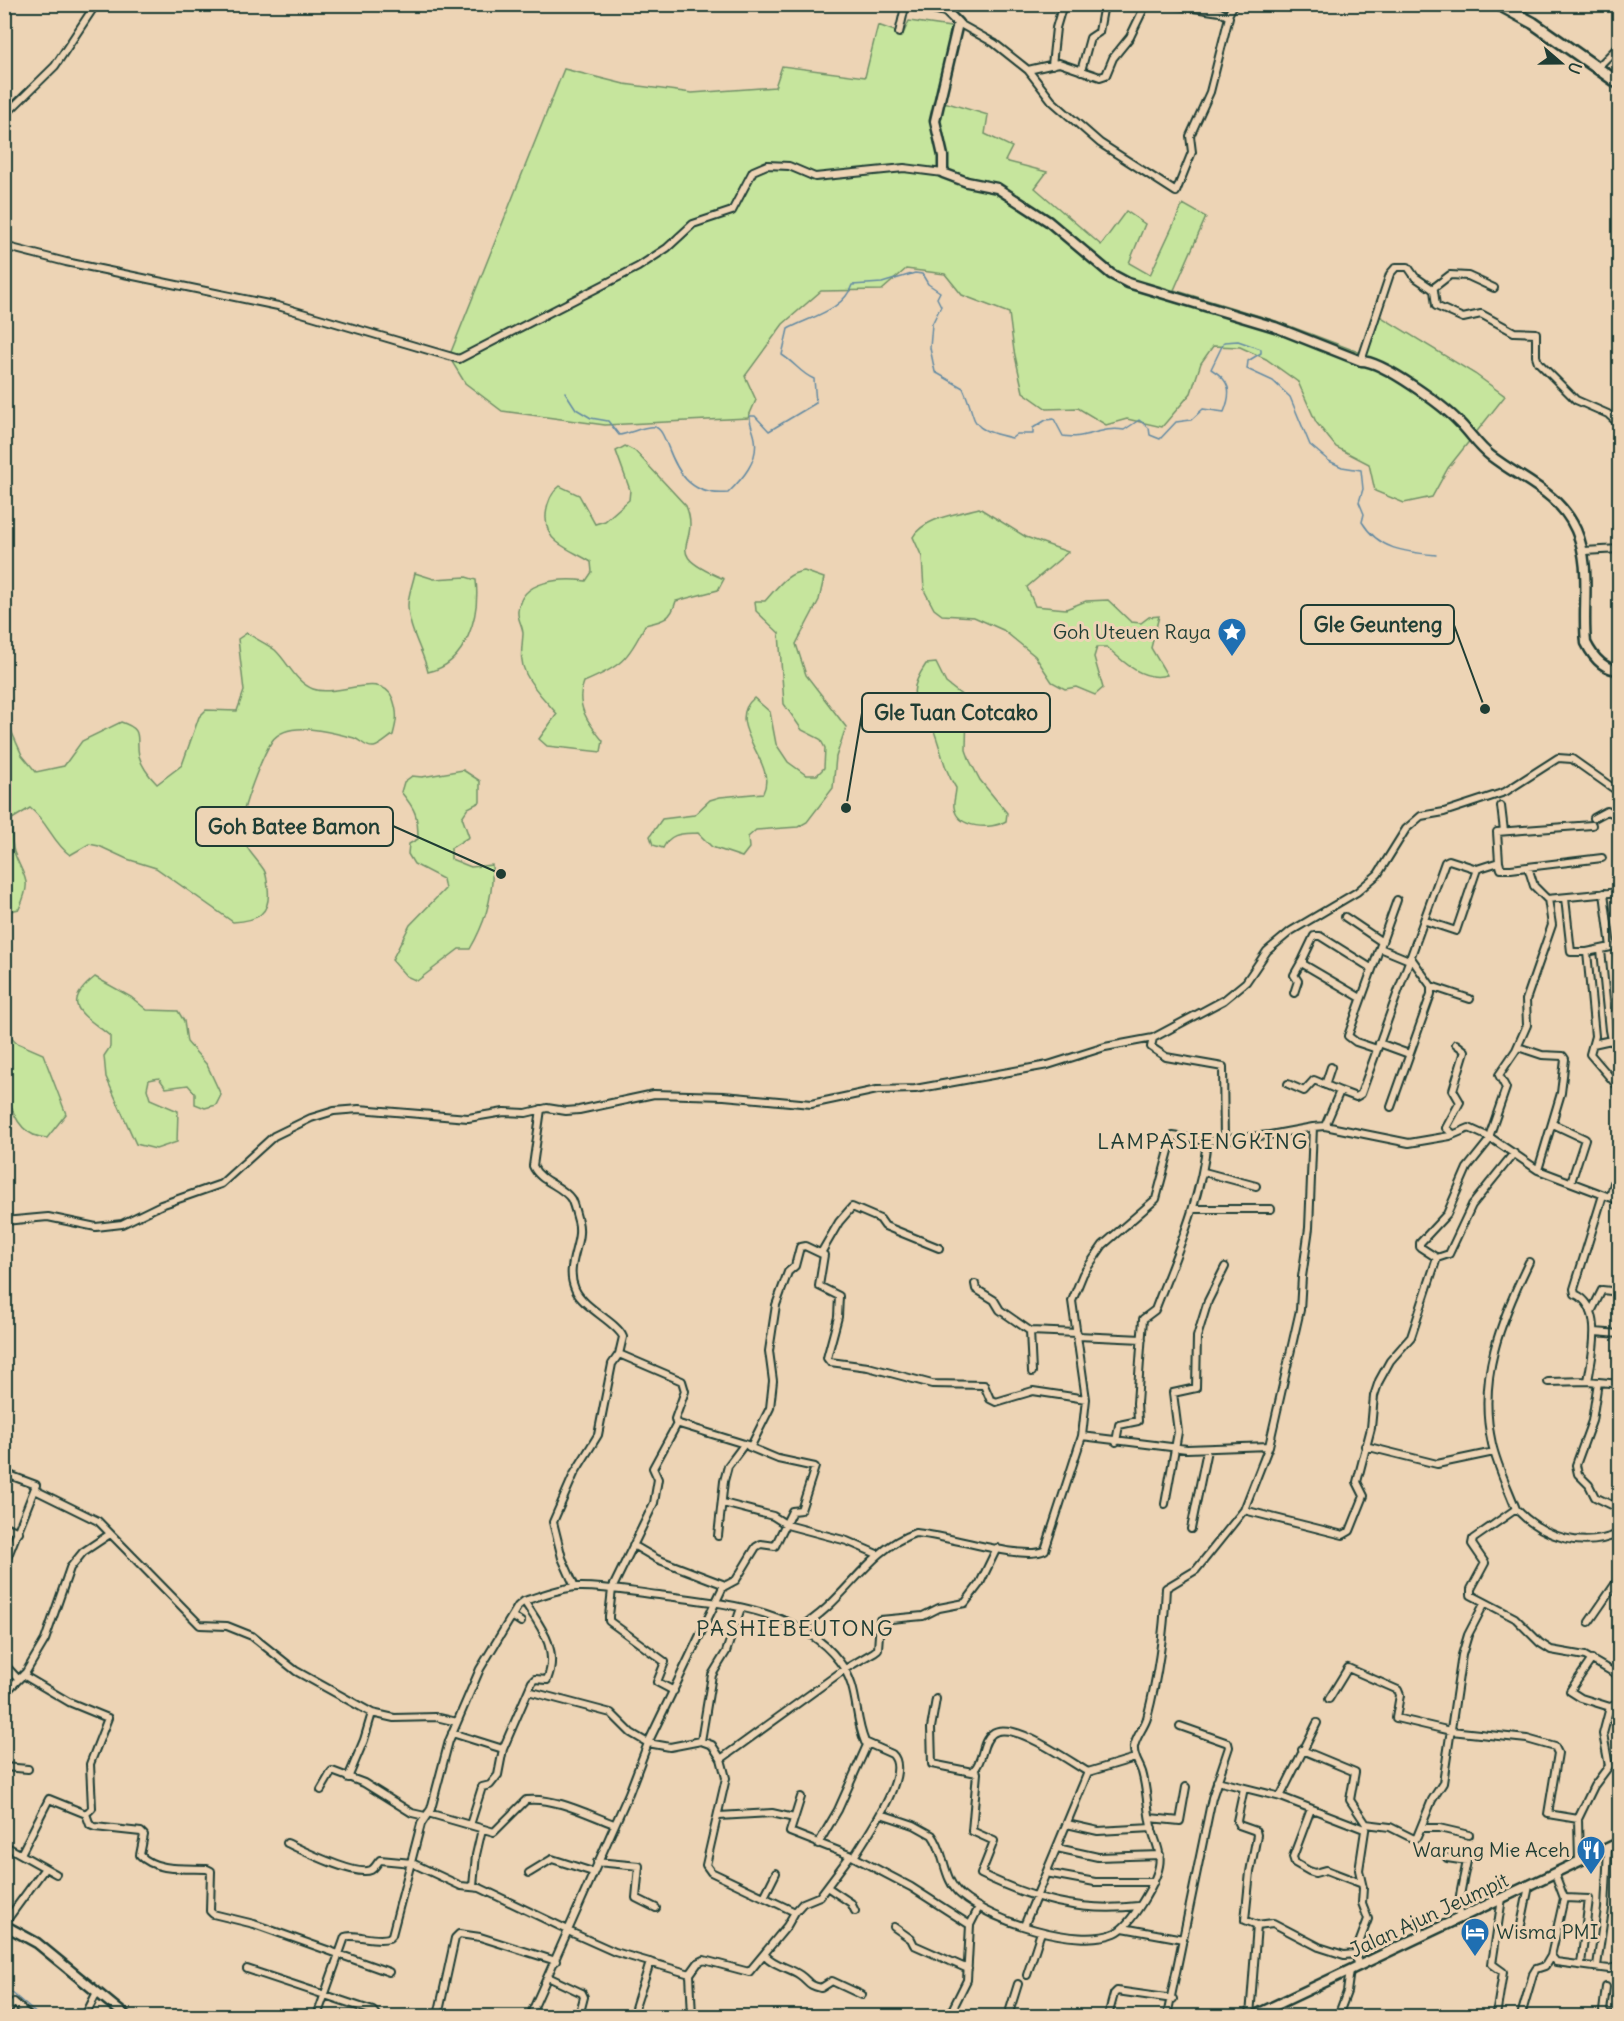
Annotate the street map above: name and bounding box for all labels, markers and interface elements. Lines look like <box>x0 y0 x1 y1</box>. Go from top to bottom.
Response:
north arrow <box>1531 33 1591 93</box>
text: U <box>1564 60 1586 77</box>
callout: Gle Geunteng <box>1301 605 1454 644</box>
text: Gle Geunteng <box>1314 611 1442 638</box>
place icon: Goh Uteuen Raya <box>1216 616 1248 658</box>
place label: Goh Uteuen Raya <box>1053 619 1211 644</box>
callout: Gle Tuan Cotcako <box>862 693 1050 732</box>
text: Gle Tuan Cotcako <box>874 699 1038 726</box>
callout: Goh Batee Bamon <box>196 807 393 846</box>
text: Goh Batee Bamon <box>208 813 380 840</box>
district label: LAMPASIENGKING <box>1097 1127 1309 1155</box>
district label: PASHIEBEUTONG <box>696 1614 894 1642</box>
restaurant icon: Warung Mie Aceh <box>1575 1834 1607 1876</box>
place label: Warung Mie Aceh <box>1413 1837 1570 1862</box>
street label: Jalan Ajun Jeumpit <box>1346 1867 1512 1962</box>
hotel icon: Wisma PMI <box>1459 1916 1491 1958</box>
place label: Wisma PMI <box>1496 1919 1598 1944</box>

